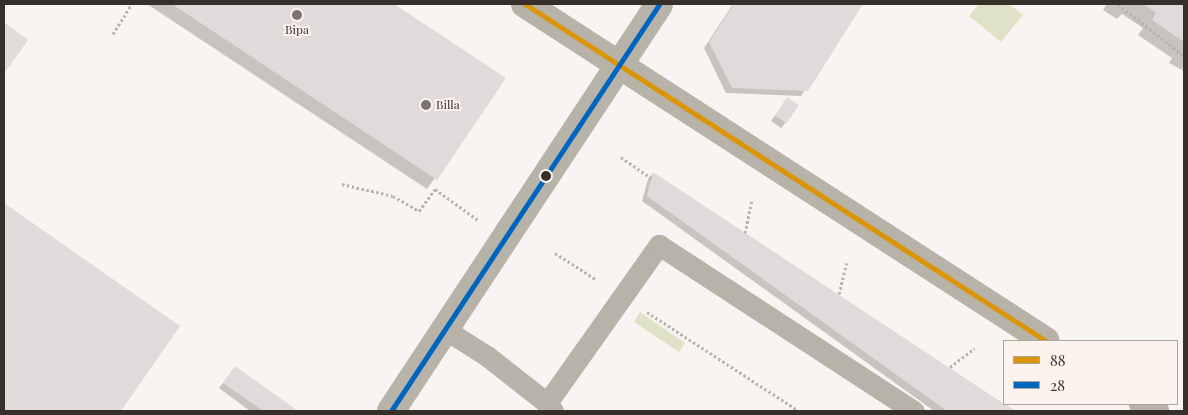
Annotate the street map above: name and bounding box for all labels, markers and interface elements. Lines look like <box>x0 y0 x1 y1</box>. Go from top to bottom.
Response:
marker: Bipa <box>291 9 303 21</box>
place label: Bipa <box>285 23 309 37</box>
place label: Billa <box>436 98 460 112</box>
marker: Billa <box>420 99 432 111</box>
unlabelled marker <box>541 171 551 181</box>
legend <box>1003 340 1178 405</box>
text: 88 <box>1050 350 1066 370</box>
text: 28 <box>1050 375 1065 395</box>

